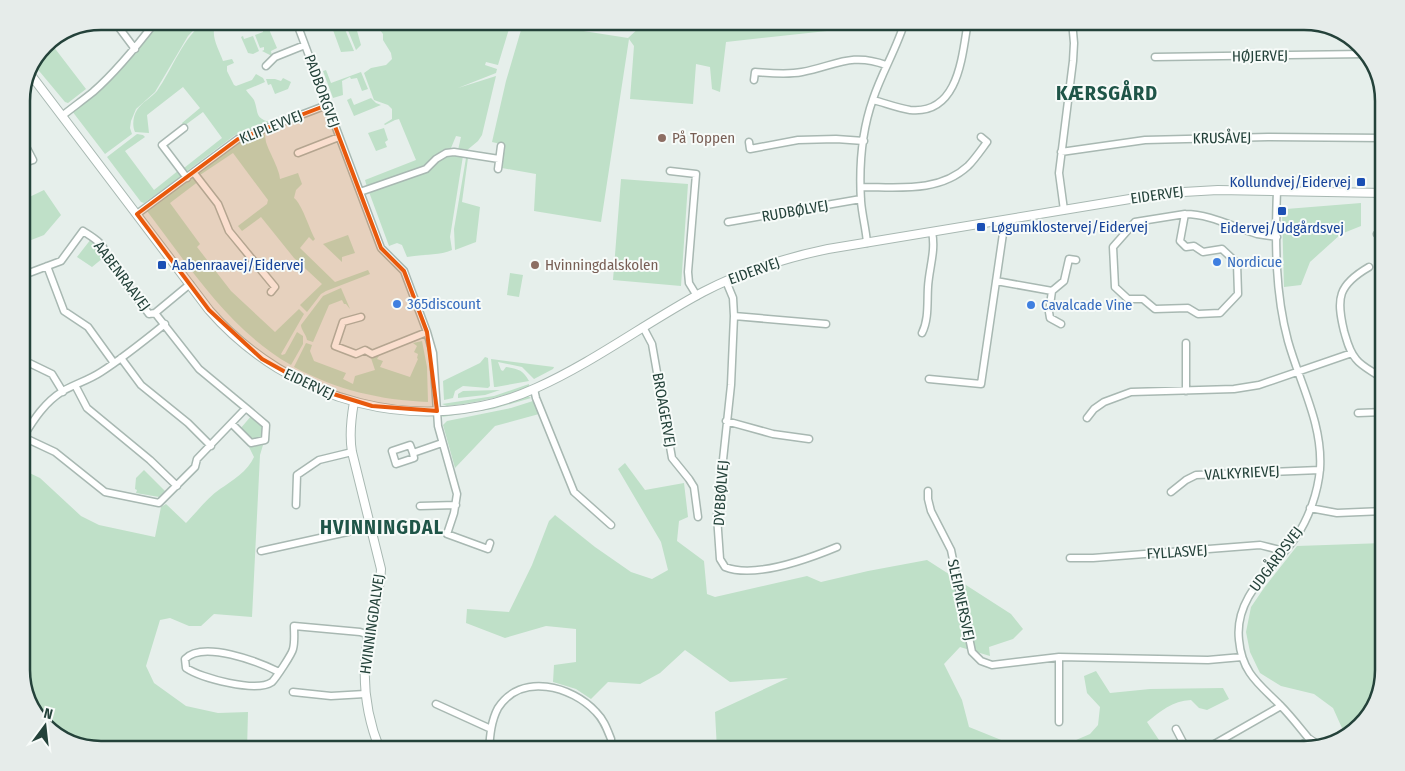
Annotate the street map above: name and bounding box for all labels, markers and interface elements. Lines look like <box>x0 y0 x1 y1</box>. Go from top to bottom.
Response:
street label: HØJERVEJ <box>1232 47 1288 65</box>
street label: PADBORGVEJ <box>300 52 344 130</box>
district label: KÆRSGÅRD <box>1056 80 1158 105</box>
street label: KLIPLEVVEJ <box>237 106 305 148</box>
street label: KRUSÅVEJ <box>1193 128 1251 148</box>
place label: På Toppen <box>672 129 735 147</box>
marker: På Toppen <box>656 132 668 144</box>
place label: Kollundvej/Eidervej <box>1230 173 1351 191</box>
marker: Kollundvej/Eidervej <box>1355 176 1367 188</box>
street label: EIDERVEJ <box>1129 182 1185 208</box>
street label: RUDBØLVEJ <box>760 196 830 226</box>
marker: Eidervej/Udgårdsvej <box>1276 205 1288 217</box>
place label: Løgumklostervej/Eidervej <box>991 218 1148 236</box>
place label: Eidervej/Udgårdsvej <box>1220 219 1344 237</box>
marker: Løgumklostervej/Eidervej <box>975 221 987 233</box>
street label: AABENRAAVEJ <box>90 238 154 314</box>
street label: EIDERVEJ <box>726 253 782 289</box>
place label: Nordicue <box>1227 253 1282 271</box>
place label: Aabenraavej/Eidervej <box>172 256 304 274</box>
place label: Hvinningdalskolen <box>545 256 658 274</box>
marker: Nordicue <box>1211 256 1223 268</box>
marker: Aabenraavej/Eidervej <box>156 259 168 271</box>
marker: Hvinningdalskolen <box>529 259 541 271</box>
place label: 365discount <box>407 295 481 313</box>
place label: Cavalcade Vine <box>1041 296 1132 314</box>
marker: 365discount <box>391 298 403 310</box>
marker: Cavalcade Vine <box>1025 299 1037 311</box>
street label: EIDERVEJ <box>281 365 337 403</box>
street label: BROAGERVEJ <box>649 371 679 449</box>
street label: DYBBØLVEJ <box>710 460 732 526</box>
street label: VALKYRIEVEJ <box>1204 462 1280 484</box>
district label: HVINNINGDAL <box>320 515 444 539</box>
street label: UDGÅRDSVEJ <box>1246 523 1306 595</box>
street label: FYLLASVEJ <box>1146 541 1208 563</box>
street label: SLEIPNERSVEJ <box>944 558 978 642</box>
street label: HVINNINGDALVEJ <box>356 573 388 675</box>
north arrow <box>20 701 70 751</box>
text: N <box>42 705 54 723</box>

